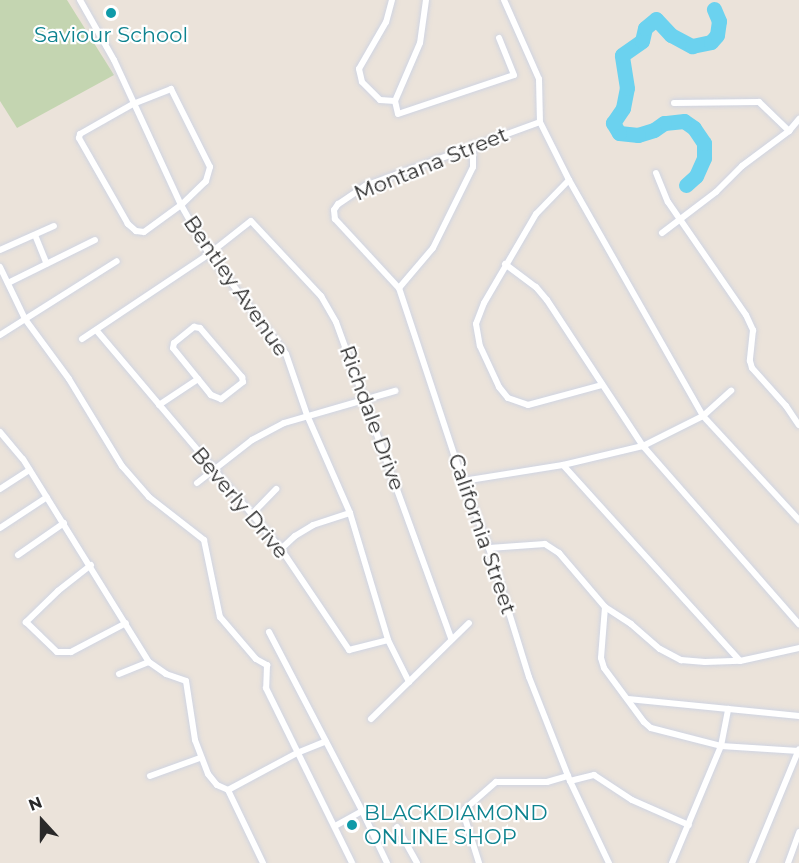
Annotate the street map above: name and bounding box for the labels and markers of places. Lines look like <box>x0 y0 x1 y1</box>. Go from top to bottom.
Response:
marker: Saviour School <box>104 6 118 20</box>
place label: Saviour School <box>34 22 188 48</box>
place label: BLACKDIAMOND ONLINE SHOP <box>364 800 548 850</box>
marker: BLACKDIAMOND ONLINE SHOP <box>345 818 359 832</box>

